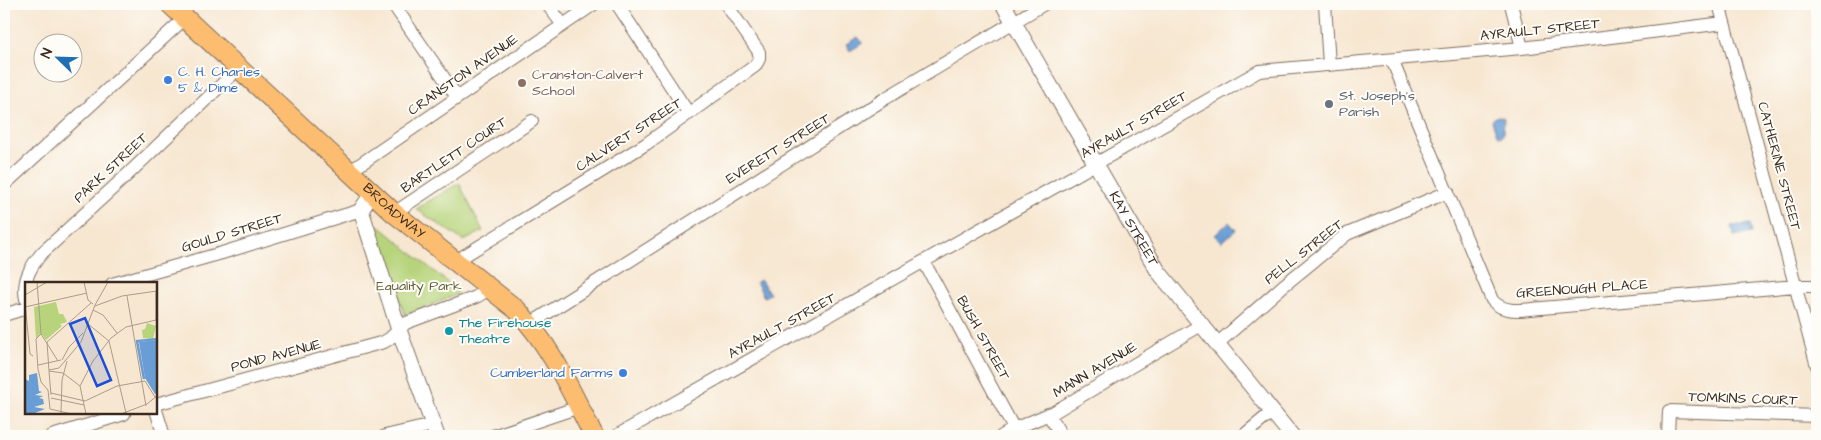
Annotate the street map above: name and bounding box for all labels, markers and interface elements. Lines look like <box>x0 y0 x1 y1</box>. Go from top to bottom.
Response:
street label: AYRAULT STREET <box>1479 14 1601 46</box>
street label: CRANSTON AVENUE <box>404 29 523 120</box>
north arrow <box>32 32 82 82</box>
text: N <box>36 45 58 61</box>
place label: C. H. Charles 5 & Dime <box>178 62 260 98</box>
place label: Cranston-Calvert School <box>532 65 643 101</box>
marker: C. H. Charles 5 & Dime <box>162 74 174 86</box>
marker: Cranston-Calvert School <box>516 77 528 89</box>
street label: AYRAULT STREET <box>1077 86 1191 164</box>
place label: St. Joseph's Parish <box>1339 86 1415 122</box>
street label: CALVERT STREET <box>572 93 686 177</box>
marker: St. Joseph's Parish <box>1323 98 1335 110</box>
street label: CATHERINE STREET <box>1752 100 1806 233</box>
street label: EVERETT STREET <box>722 109 834 189</box>
street label: BARTLETT COURT <box>397 112 511 198</box>
street label: PARK STREET <box>69 128 153 208</box>
street label: BROADWAY <box>358 178 430 244</box>
street label: KAY STREET <box>1104 188 1163 270</box>
street label: GOULD STREET <box>179 208 285 258</box>
street label: PELL STREET <box>1260 215 1348 289</box>
street label: GREENOUGH PLACE <box>1516 274 1649 304</box>
park label: Equality Park <box>376 276 462 296</box>
inset map <box>25 282 158 415</box>
street label: AYRAULT STREET <box>725 288 840 364</box>
street label: BUSH STREET <box>951 292 1015 384</box>
place label: The Firehouse Theatre <box>459 313 552 349</box>
marker: The Firehouse Theatre <box>443 325 455 337</box>
street label: POND AVENUE <box>229 334 324 378</box>
street label: MANN AVENUE <box>1049 337 1141 403</box>
place label: Cumberland Farms <box>490 363 613 383</box>
marker: Cumberland Farms <box>617 367 629 379</box>
street label: TOMKINS COURT <box>1688 387 1798 411</box>

